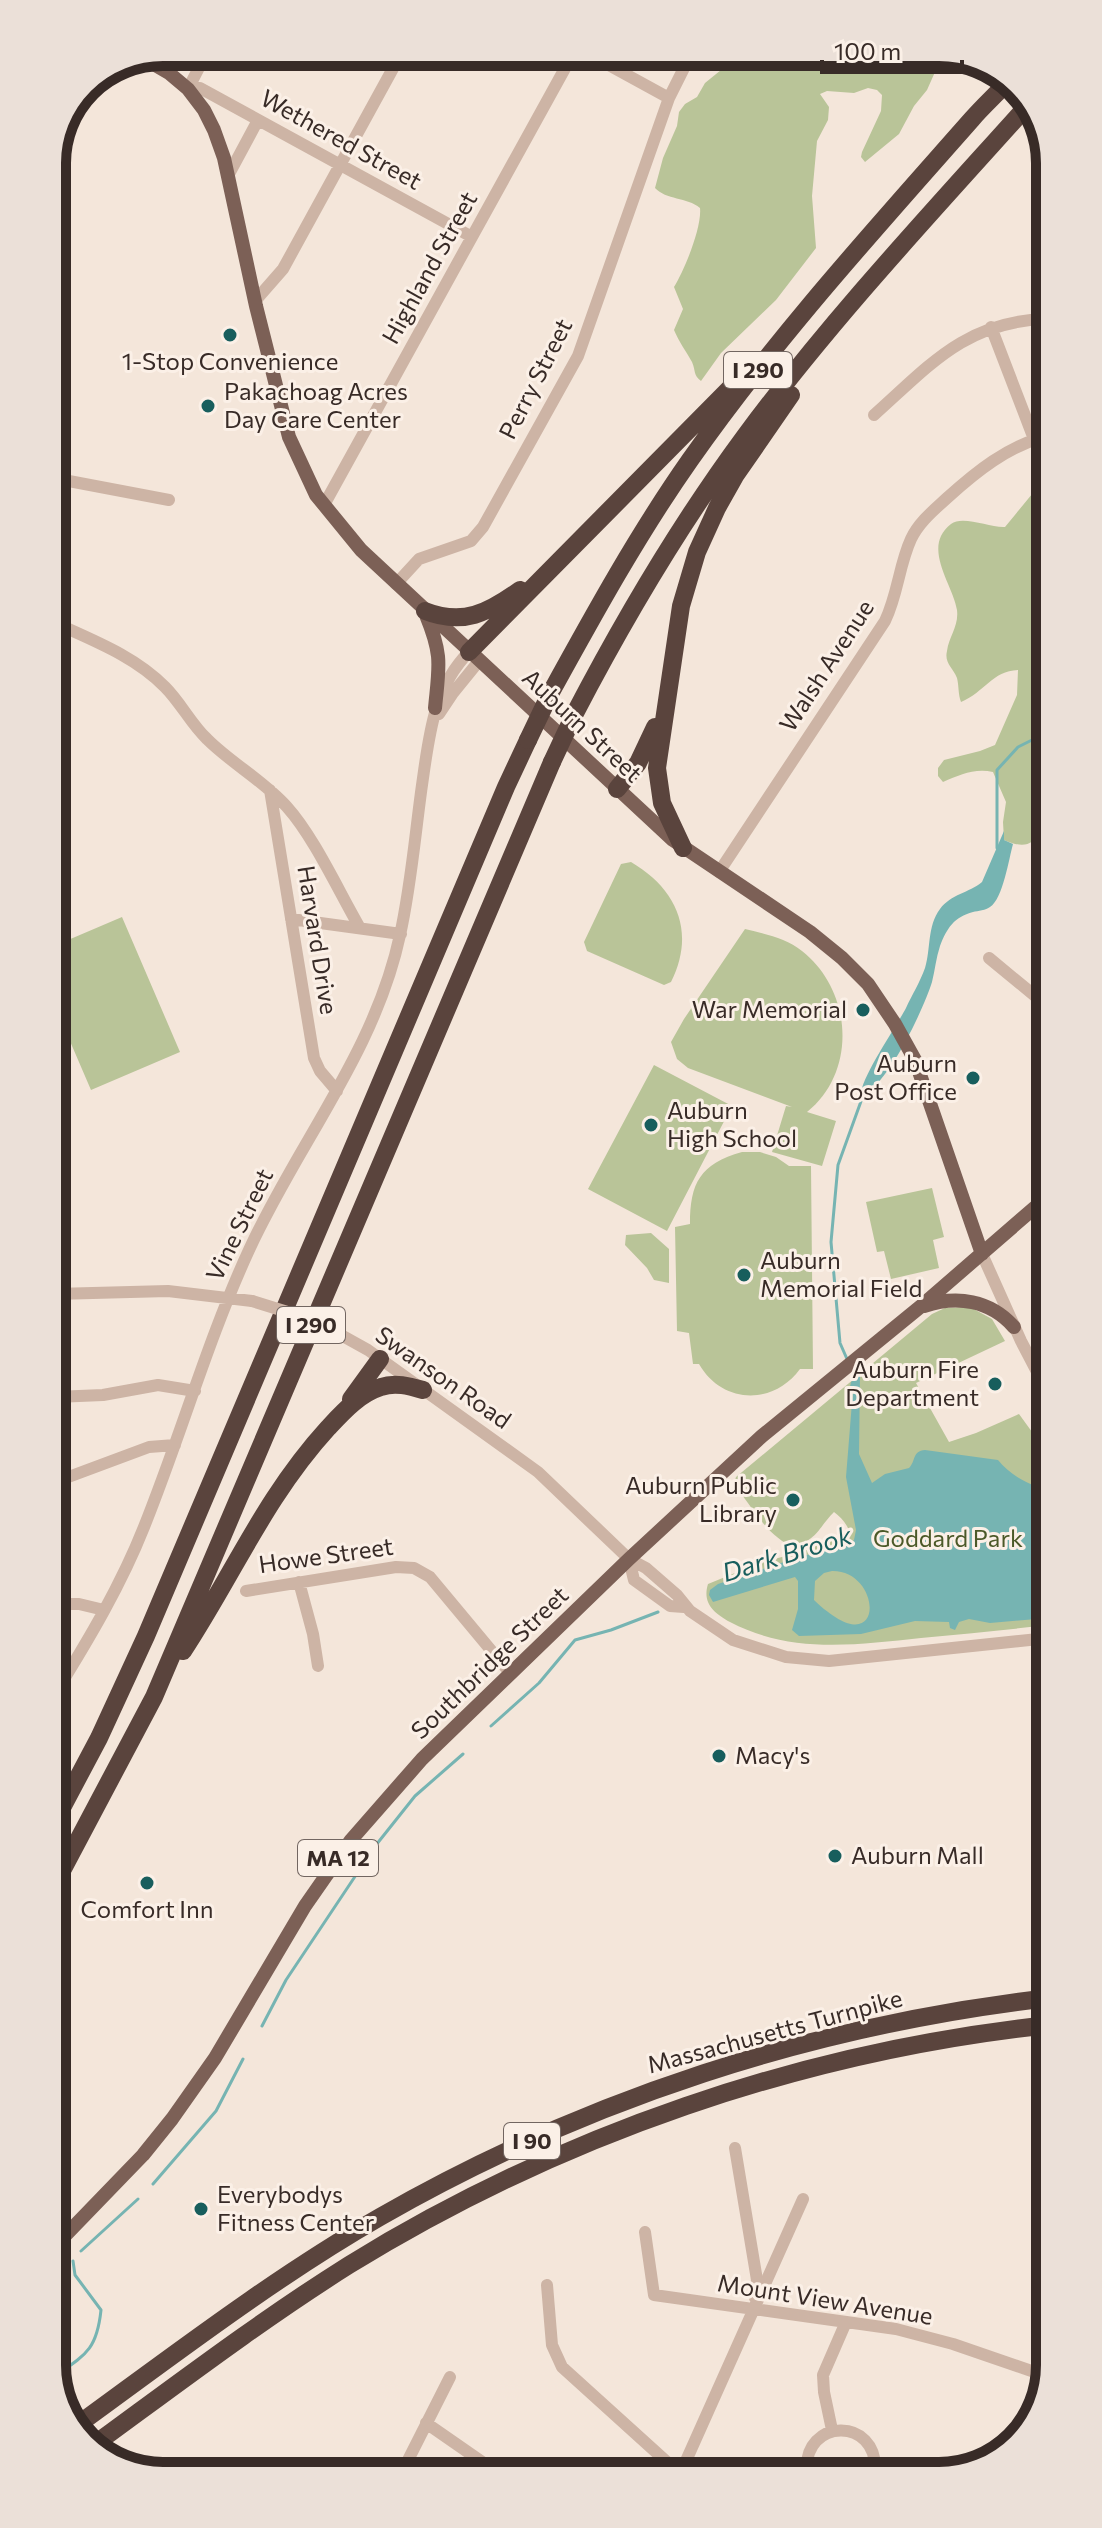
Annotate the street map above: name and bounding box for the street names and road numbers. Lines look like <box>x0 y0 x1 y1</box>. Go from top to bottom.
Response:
street label: Wethered Street <box>256 82 427 195</box>
street label: Highland Street <box>375 186 483 348</box>
street label: Perry Street <box>492 313 577 443</box>
road number: I 290 <box>724 352 792 388</box>
street label: Walsh Avenue <box>772 594 879 736</box>
street label: Auburn Street <box>517 662 649 788</box>
street label: Harvard Drive <box>292 863 345 1016</box>
street label: Vine Street <box>199 1163 278 1285</box>
road number: I 290 <box>277 1307 345 1343</box>
street label: Swanson Road <box>371 1319 517 1434</box>
street label: Howe Street <box>257 1531 395 1578</box>
street label: Southbridge Street <box>404 1579 574 1744</box>
road number: MA 12 <box>298 1840 378 1876</box>
street label: Massachusetts Turnpike <box>644 1983 905 2079</box>
road number: I 90 <box>504 2123 560 2159</box>
street label: Mount View Avenue <box>715 2267 935 2330</box>

